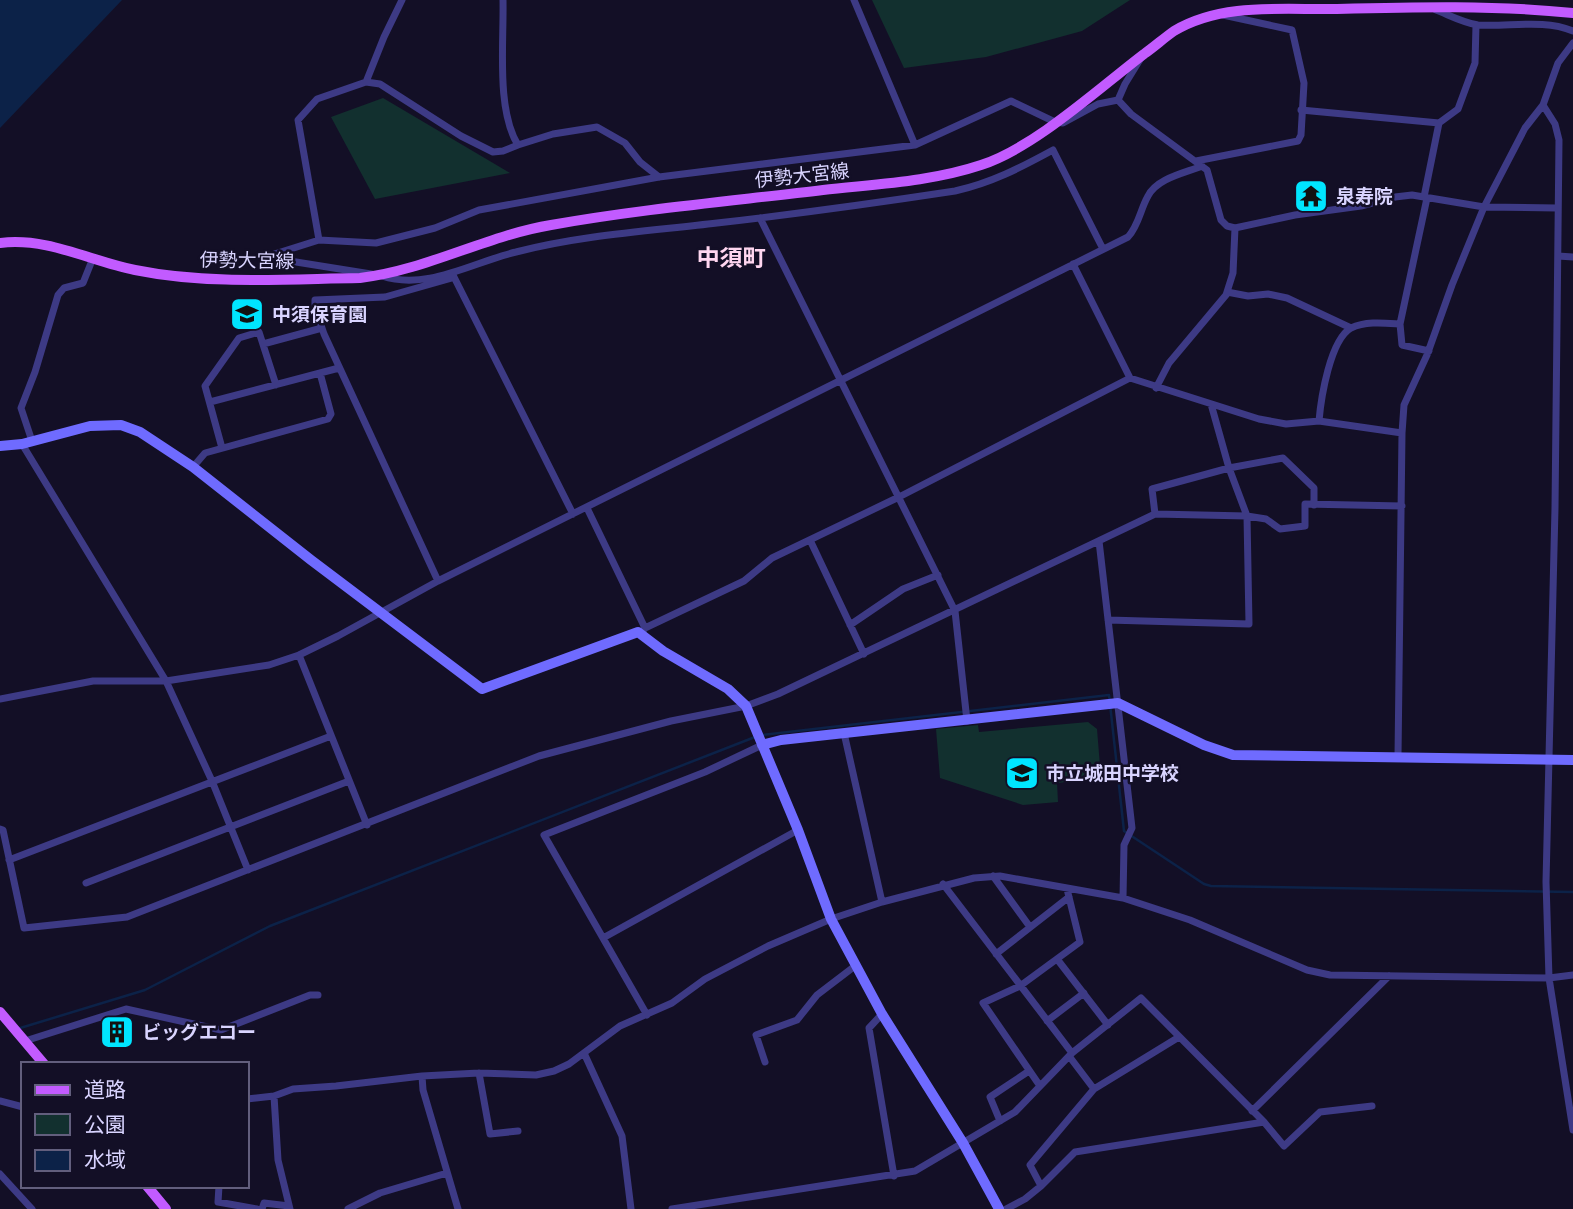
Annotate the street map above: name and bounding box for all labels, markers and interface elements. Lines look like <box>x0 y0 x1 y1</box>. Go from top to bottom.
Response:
street label: 伊勢大宮線 <box>754 160 851 192</box>
temple icon: 泉寿院 <box>1292 177 1330 215</box>
place label: 泉寿院 <box>1336 186 1393 208</box>
district label: 中須町 <box>697 245 766 273</box>
street label: 伊勢大宮線 <box>199 249 295 273</box>
school or university icon: 中須保育園 <box>228 295 266 333</box>
place label: 中須保育園 <box>272 304 367 326</box>
school or university icon: 市立城田中学校 <box>1003 754 1041 792</box>
place label: 市立城田中学校 <box>1046 763 1179 785</box>
building icon: ビッグエコー <box>98 1013 136 1051</box>
place label: ビッグエコー <box>142 1022 256 1044</box>
legend <box>21 1062 248 1188</box>
text: 道路 <box>84 1078 126 1103</box>
text: 公園 <box>84 1113 126 1138</box>
text: 水域 <box>84 1148 126 1173</box>

